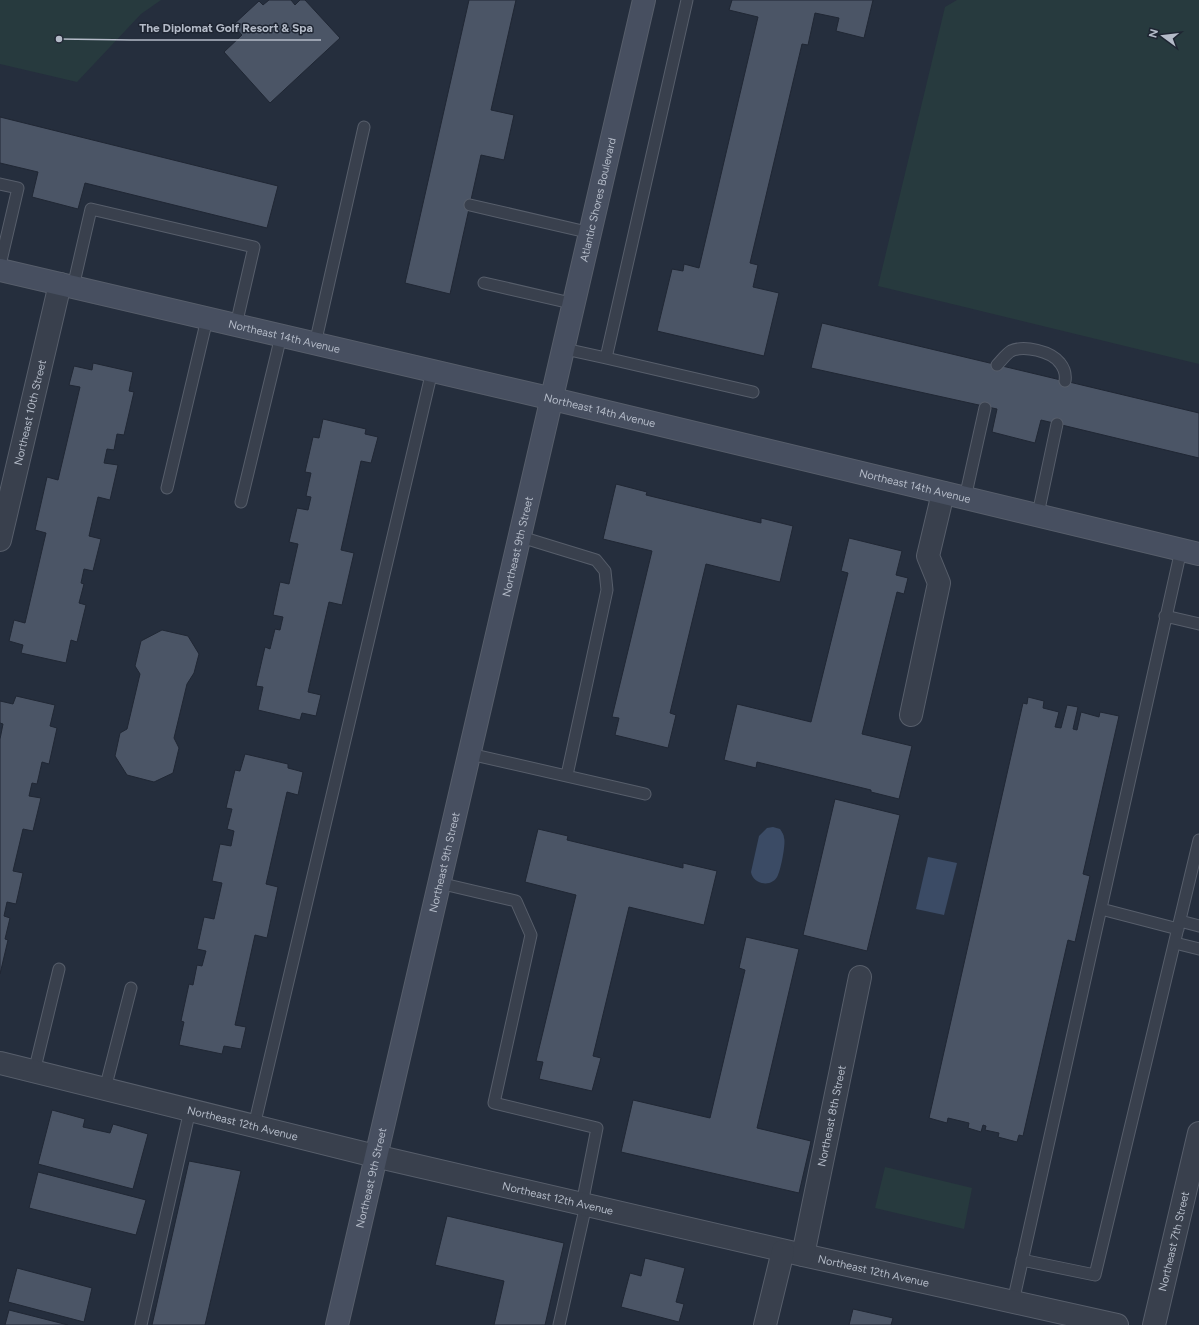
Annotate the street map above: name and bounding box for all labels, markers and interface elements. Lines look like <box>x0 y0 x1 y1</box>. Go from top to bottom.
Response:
callout: The Diplomat Golf Resort & Spa <box>131 16 321 40</box>
north arrow <box>1143 16 1183 56</box>
text: The Diplomat Golf Resort & Spa <box>139 21 313 35</box>
text: N <box>1146 28 1161 39</box>
street label: Atlantic Shores Boulevard <box>578 137 619 263</box>
street label: Northeast 14th Avenue <box>227 318 341 356</box>
street label: Northeast 10th Street <box>12 358 49 467</box>
street label: Northeast 14th Avenue <box>543 391 657 430</box>
street label: Northeast 14th Avenue <box>858 467 972 506</box>
street label: Northeast 9th Street <box>500 495 536 598</box>
street label: Northeast 9th Street <box>427 811 463 914</box>
street label: Northeast 8th Street <box>815 1064 849 1168</box>
street label: Northeast 12th Avenue <box>186 1104 299 1144</box>
street label: Northeast 9th Street <box>354 1127 389 1230</box>
street label: Northeast 12th Avenue <box>501 1180 614 1218</box>
street label: Northeast 7th Street <box>1156 1190 1192 1293</box>
street label: Northeast 12th Avenue <box>817 1253 930 1290</box>

